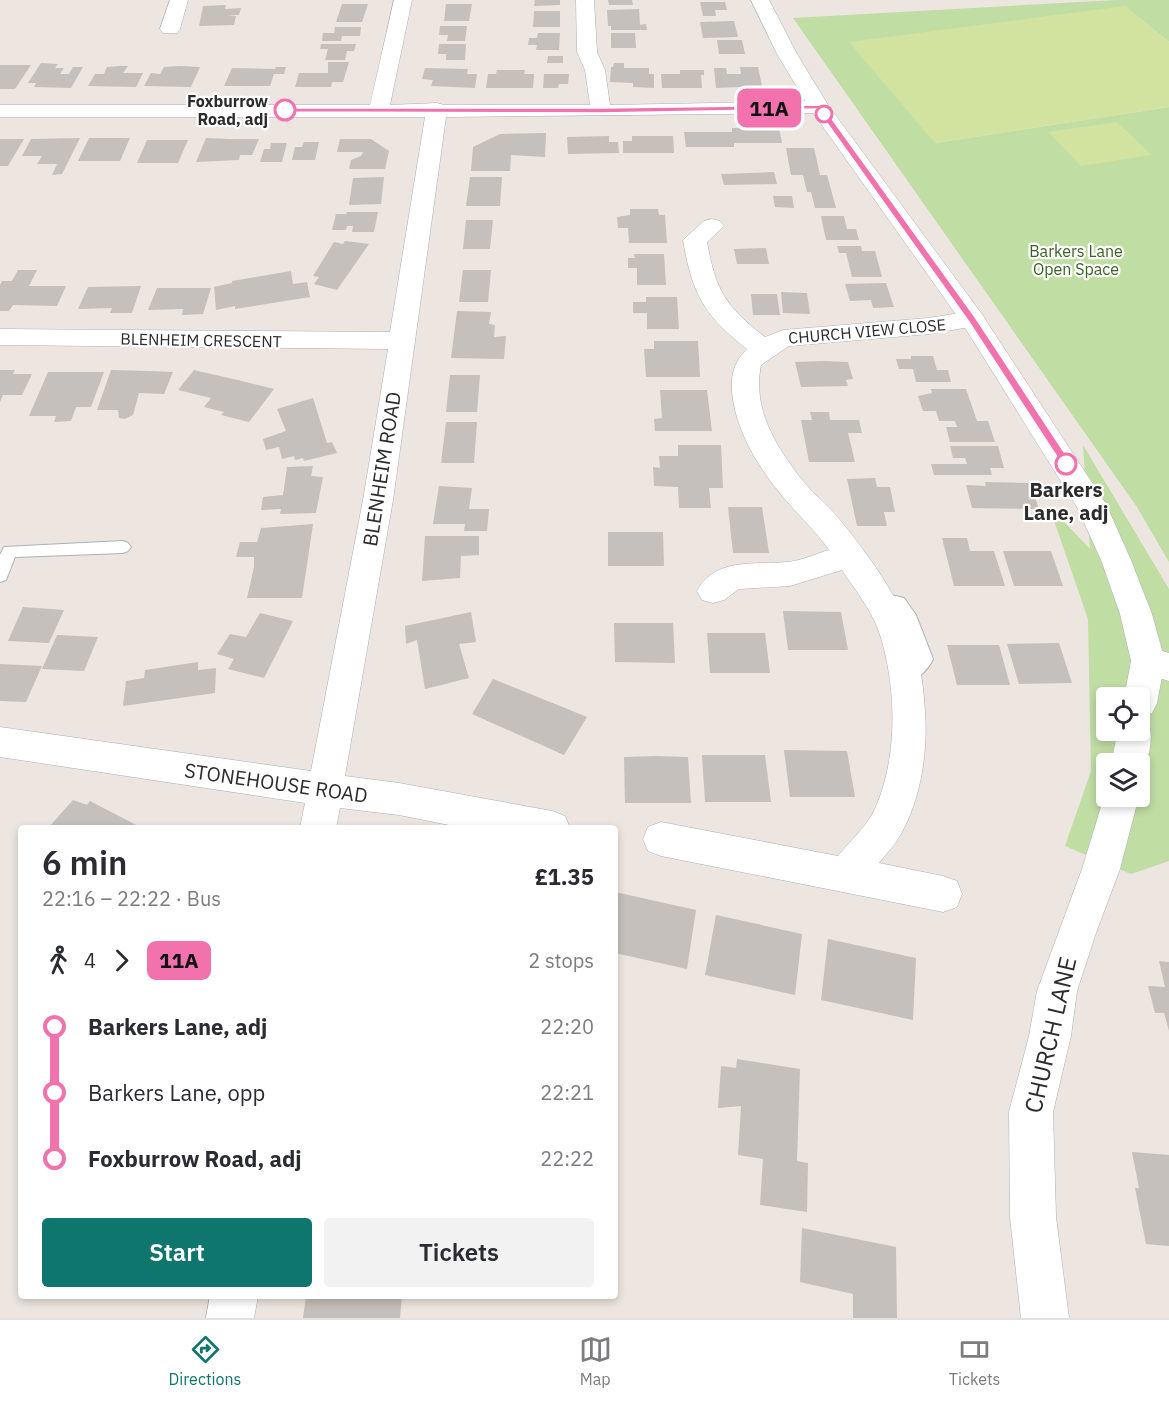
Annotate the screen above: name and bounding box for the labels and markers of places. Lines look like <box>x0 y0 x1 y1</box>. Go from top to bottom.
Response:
place label: Foxburrow Road, adj <box>187 91 269 129</box>
marker: Foxburrow Road, adj <box>274 99 296 121</box>
unlabelled marker <box>815 105 833 123</box>
marker: Barkers Lane, adj <box>1055 453 1077 475</box>
place label: Barkers Lane, adj <box>1023 476 1109 526</box>

